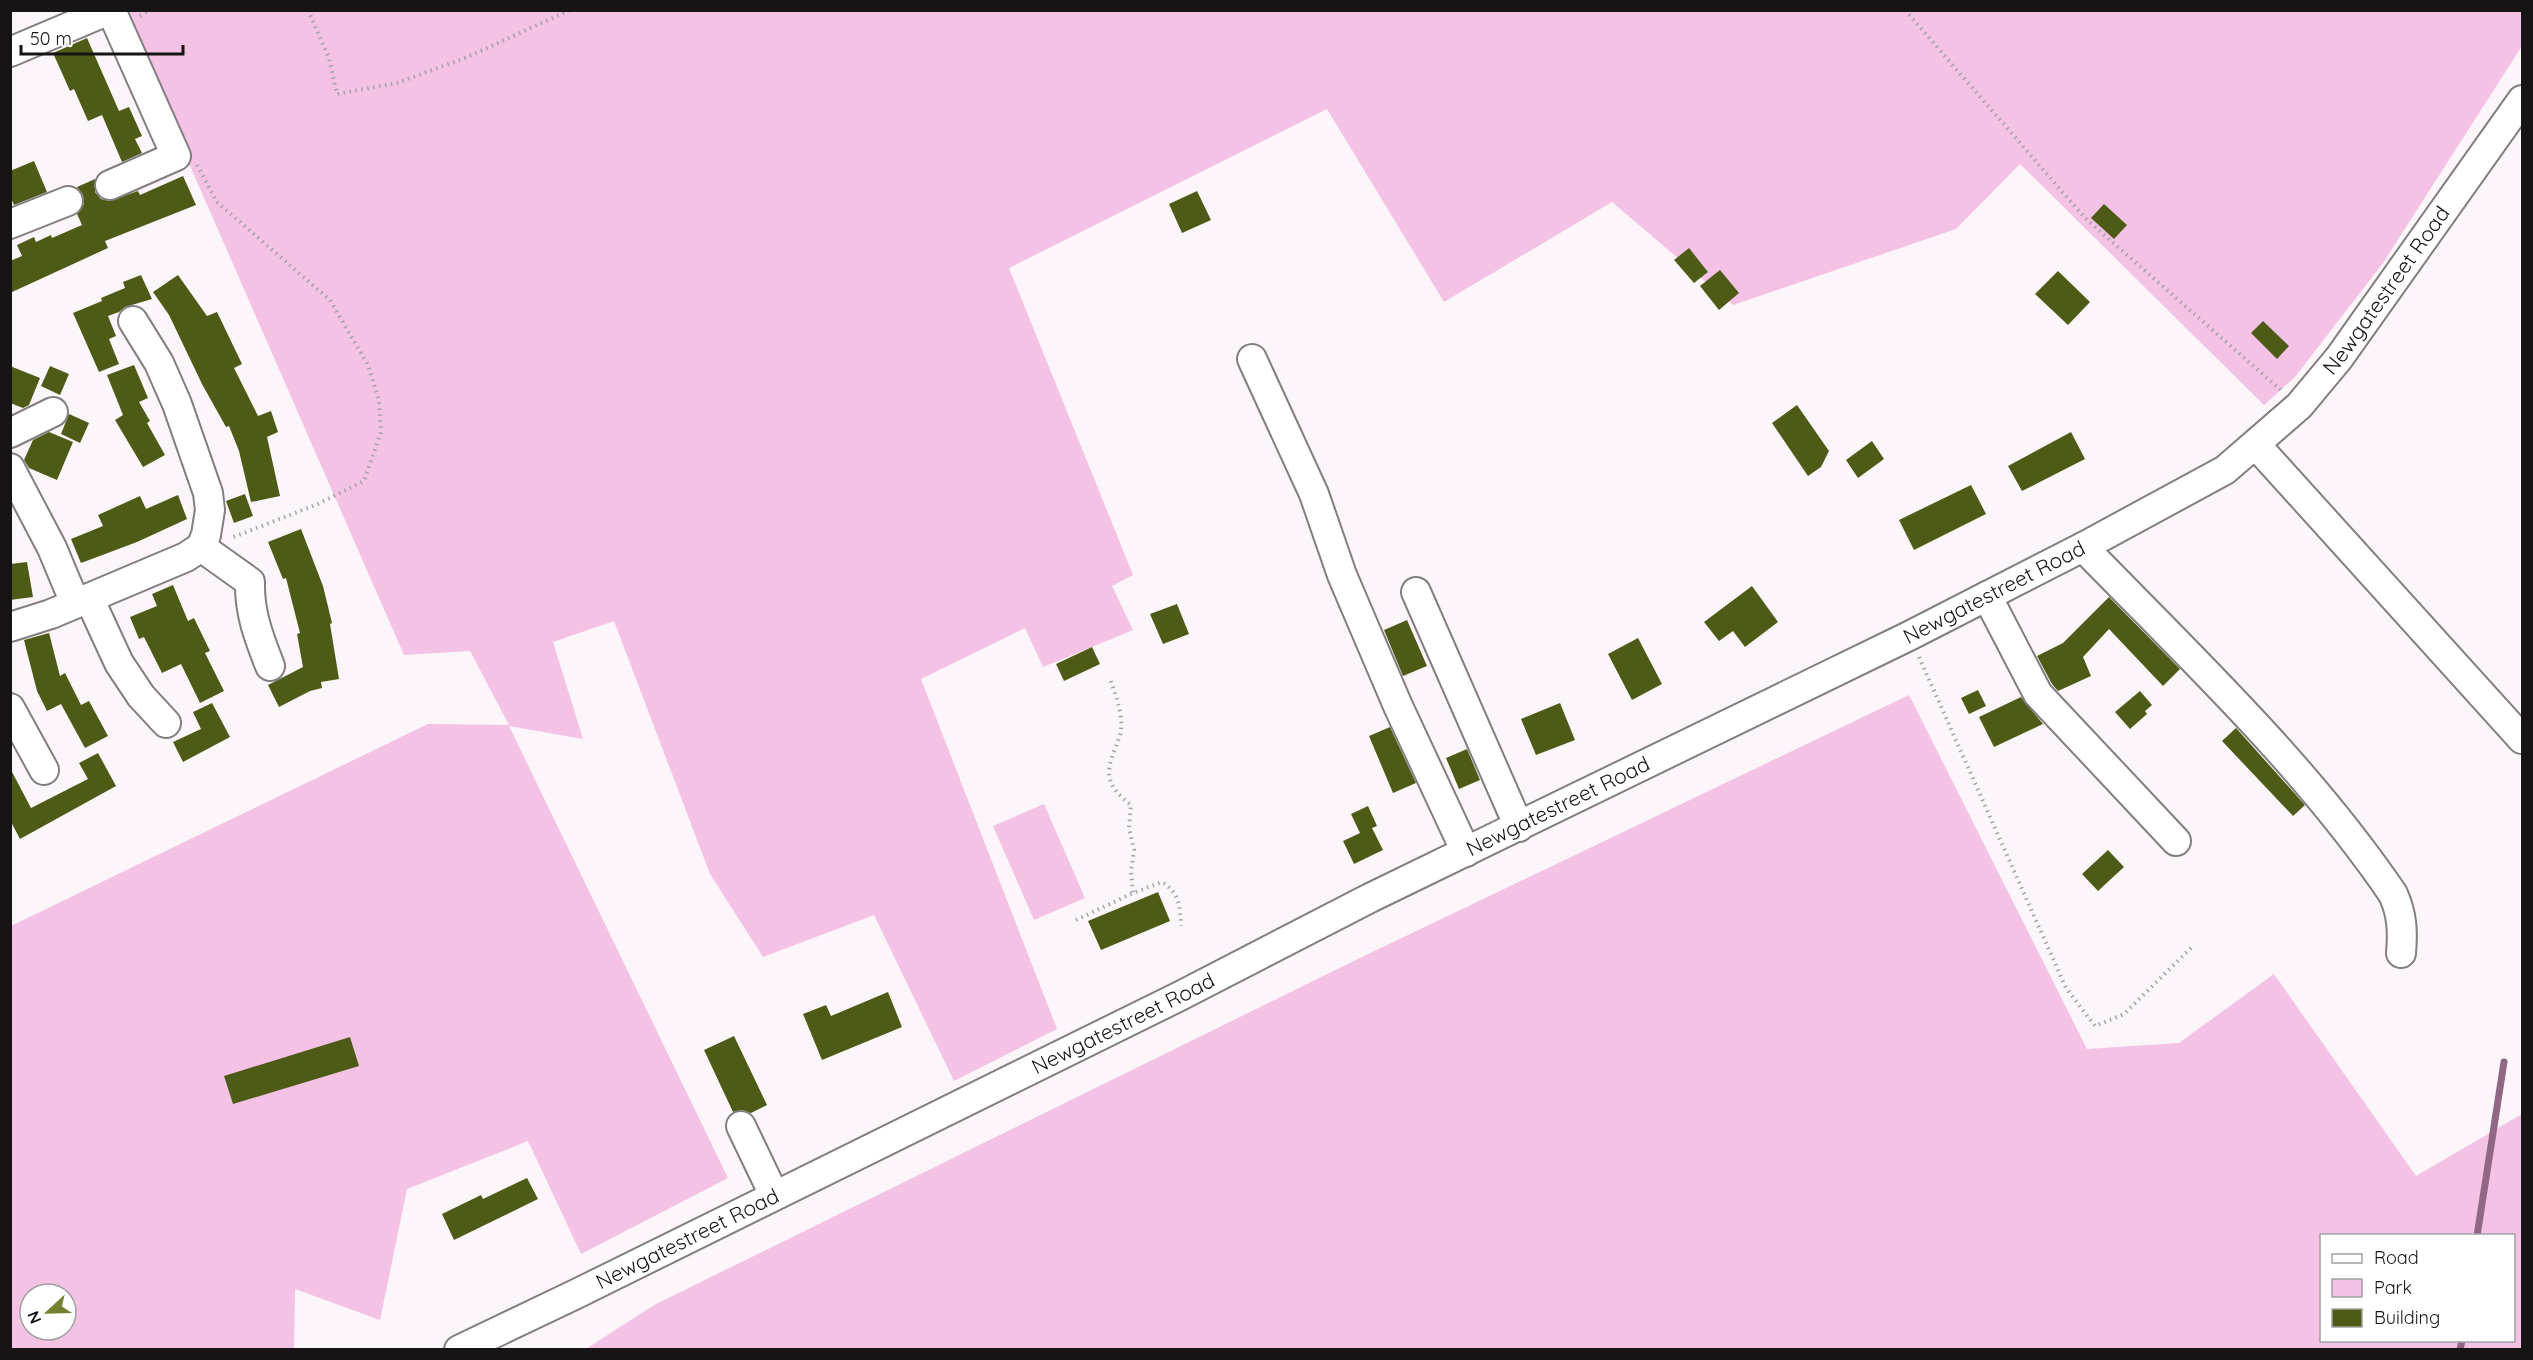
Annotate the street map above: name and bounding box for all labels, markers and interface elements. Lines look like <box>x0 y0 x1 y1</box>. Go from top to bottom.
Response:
scale bar <box>21 18 183 56</box>
text: 50 m <box>30 27 72 50</box>
street label: Newgatestreet Road <box>2317 201 2455 380</box>
street label: Newgatestreet Road <box>1898 534 2089 649</box>
street label: Newgatestreet Road <box>1461 750 1654 861</box>
street label: Newgatestreet Road <box>1027 967 1219 1079</box>
street label: Newgatestreet Road <box>591 1182 783 1294</box>
legend <box>2320 1234 2515 1342</box>
text: Road <box>2374 1246 2419 1269</box>
text: Park <box>2374 1276 2412 1299</box>
north arrow <box>18 1282 78 1342</box>
text: Building <box>2374 1306 2440 1329</box>
text: N <box>23 1308 46 1327</box>

